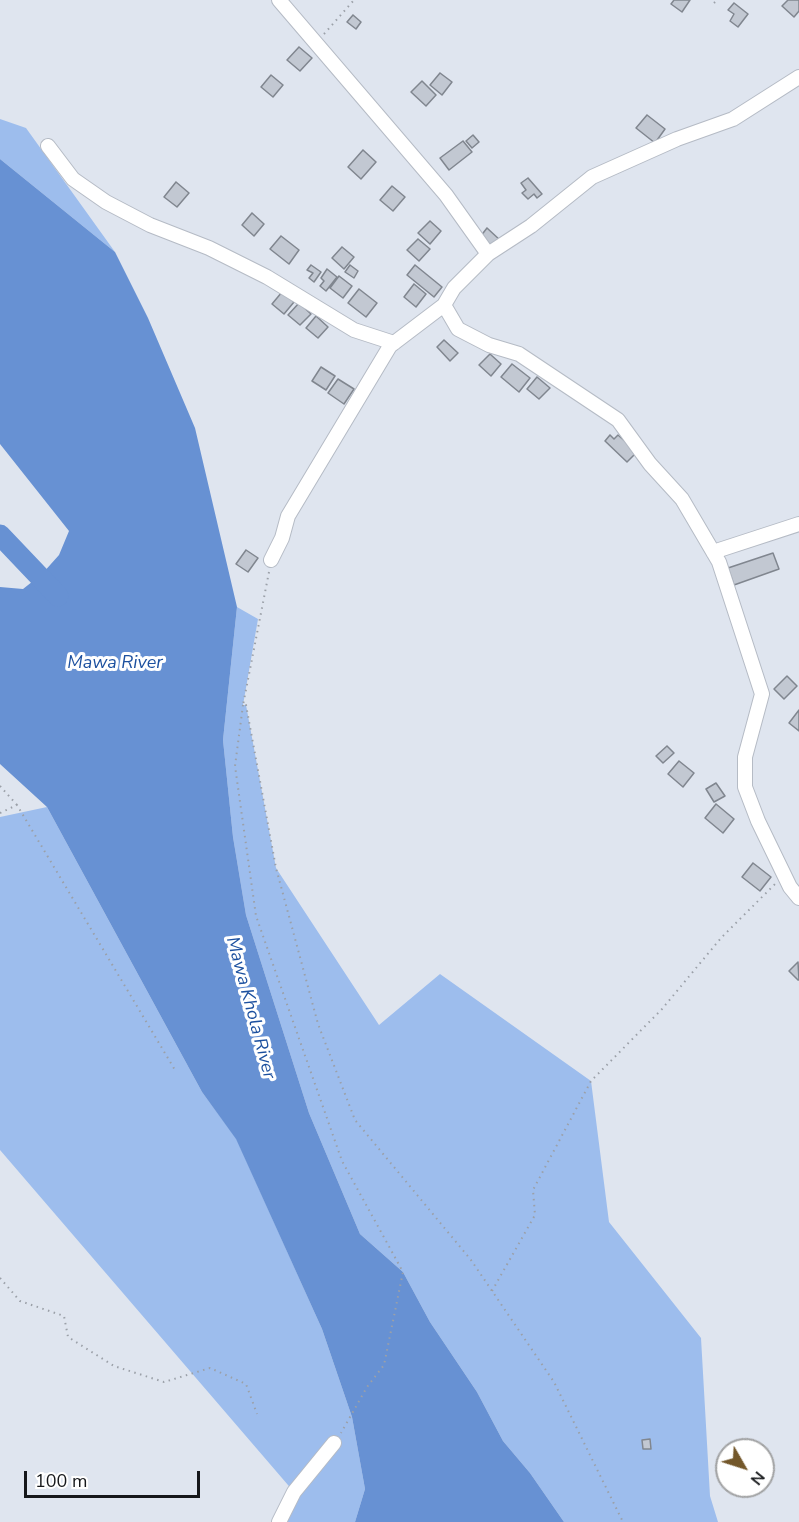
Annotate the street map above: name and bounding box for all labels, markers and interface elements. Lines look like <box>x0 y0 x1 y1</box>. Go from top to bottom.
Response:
water label: Mawa River <box>67 653 163 675</box>
water label: Mawa Khola River <box>221 935 279 1081</box>
north arrow <box>715 1438 775 1498</box>
scale bar <box>27 1459 202 1497</box>
text: N <box>745 1466 770 1490</box>
text: 100 m <box>35 1469 87 1493</box>

